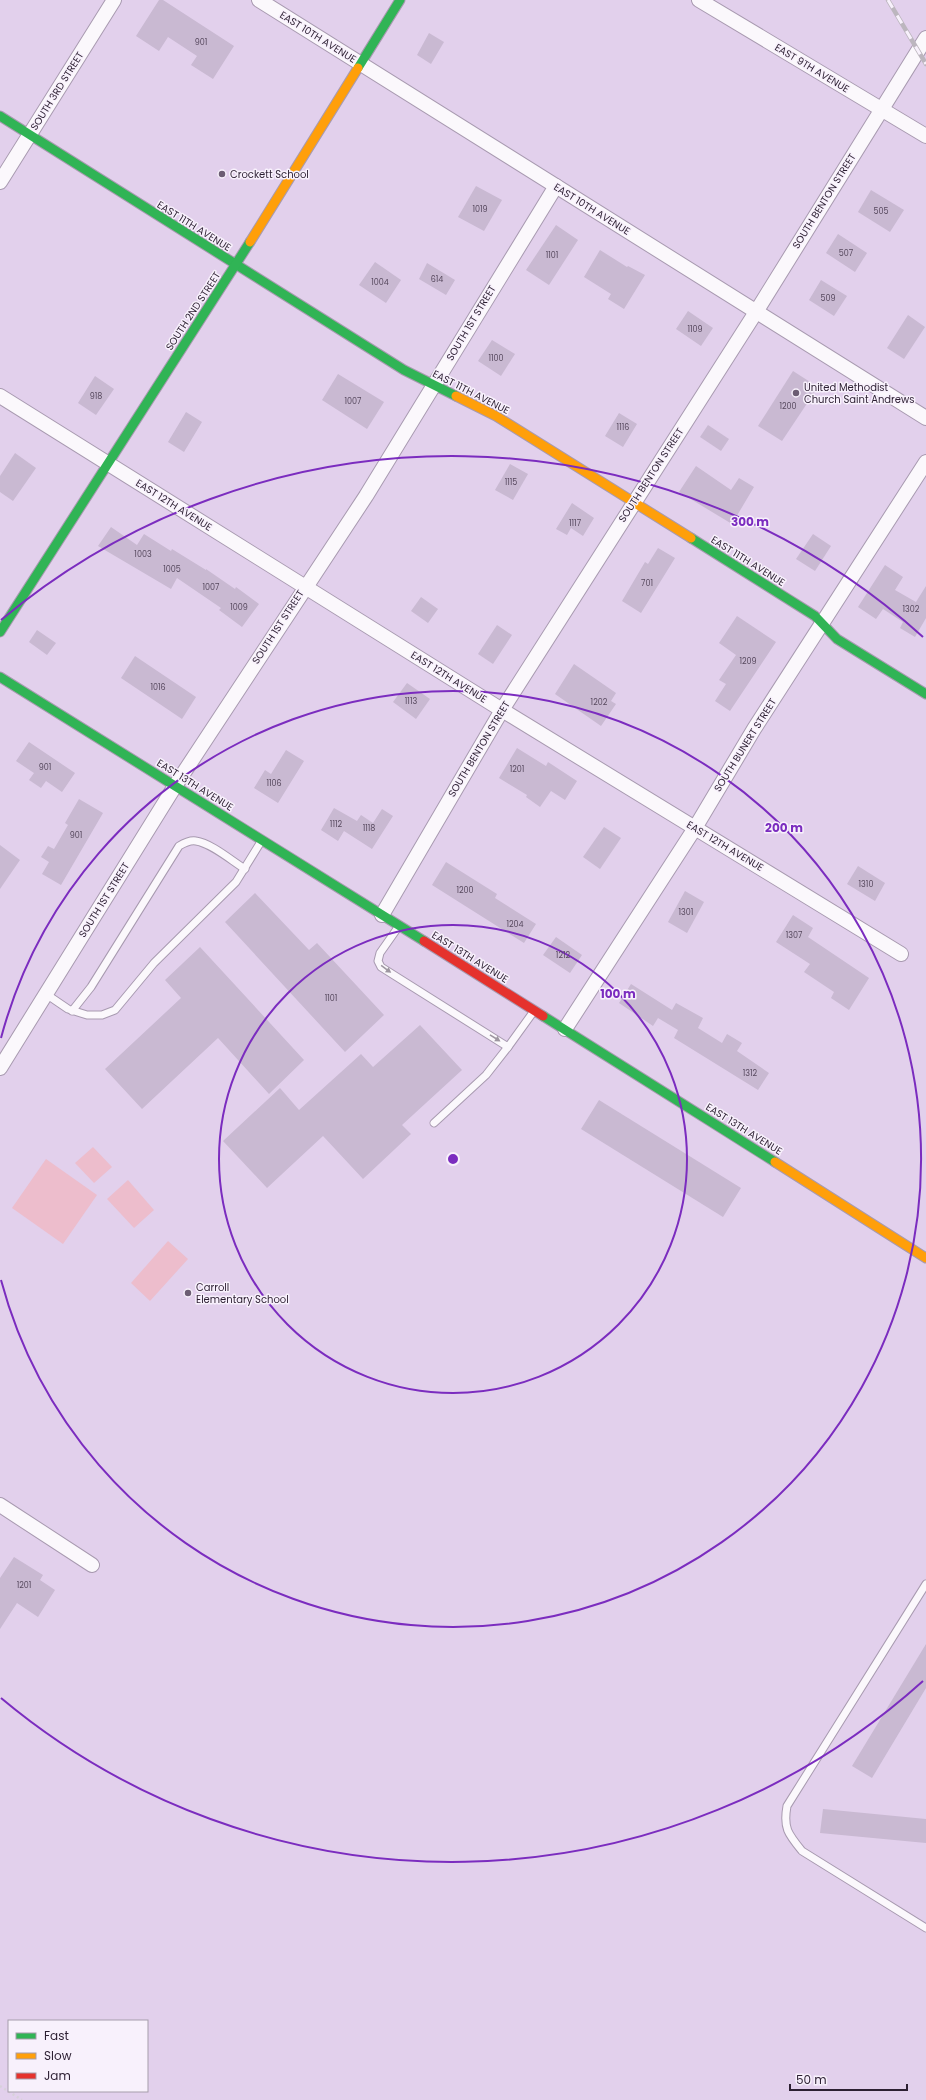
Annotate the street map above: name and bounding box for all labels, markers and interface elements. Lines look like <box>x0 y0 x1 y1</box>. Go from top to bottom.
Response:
street label: EAST 10TH AVENUE <box>277 7 359 67</box>
house number: 901 <box>195 37 207 48</box>
street label: EAST 9TH AVENUE <box>772 40 852 96</box>
street label: SOUTH 3RD STREET <box>27 48 88 133</box>
street label: SOUTH BENTON STREET <box>789 150 860 252</box>
place label: Crockett School <box>230 167 309 182</box>
marker: Crockett School <box>217 169 227 179</box>
street label: EAST 10TH AVENUE <box>551 179 633 239</box>
street label: EAST 11TH AVENUE <box>154 197 234 255</box>
house number: 1019 <box>472 204 488 215</box>
house number: 505 <box>873 206 889 217</box>
house number: 507 <box>839 248 854 259</box>
house number: 1101 <box>546 250 558 261</box>
street label: SOUTH 2ND STREET <box>162 268 224 353</box>
house number: 614 <box>431 274 443 285</box>
house number: 1004 <box>371 277 389 288</box>
street label: SOUTH 1ST STREET <box>443 282 500 364</box>
house number: 509 <box>820 293 836 304</box>
house number: 1109 <box>687 324 703 335</box>
house number: 1100 <box>488 353 504 364</box>
street label: EAST 11TH AVENUE <box>430 366 512 418</box>
place label: United Methodist Church Saint Andrews <box>804 380 914 407</box>
marker: United Methodist Church Saint Andrews <box>791 388 801 398</box>
house number: 918 <box>90 391 102 402</box>
house number: 1007 <box>345 396 362 407</box>
house number: 1200 <box>779 401 797 412</box>
house number: 1116 <box>617 422 629 433</box>
street label: SOUTH BENTON STREET <box>615 424 688 525</box>
street label: EAST 12TH AVENUE <box>133 476 215 534</box>
house number: 1115 <box>505 477 517 488</box>
text: 300 m <box>731 513 769 530</box>
house number: 1117 <box>569 518 582 529</box>
street label: EAST 11TH AVENUE <box>708 532 788 590</box>
house number: 1003 <box>134 549 152 560</box>
house number: 1005 <box>163 564 181 575</box>
house number: 701 <box>641 578 653 589</box>
house number: 1007 <box>203 582 220 593</box>
street label: SOUTH 1ST STREET <box>248 587 308 667</box>
house number: 1009 <box>230 602 248 613</box>
house number: 1302 <box>903 604 920 615</box>
street label: EAST 12TH AVENUE <box>408 648 490 706</box>
house number: 1209 <box>739 656 757 667</box>
house number: 1016 <box>150 682 166 693</box>
street label: SOUTH BUNERT STREET <box>710 695 780 795</box>
house number: 1113 <box>405 696 417 707</box>
house number: 1202 <box>591 697 608 708</box>
street label: SOUTH BENTON STREET <box>444 698 514 800</box>
street label: EAST 13TH AVENUE <box>154 755 236 815</box>
house number: 901 <box>39 762 51 773</box>
house number: 1201 <box>510 764 524 775</box>
house number: 1106 <box>266 778 282 789</box>
street label: EAST 12TH AVENUE <box>684 817 766 875</box>
house number: 1112 <box>330 819 343 830</box>
text: 200 m <box>765 819 803 836</box>
house number: 1118 <box>363 823 375 834</box>
house number: 901 <box>70 830 82 841</box>
street label: SOUTH 1ST STREET <box>75 859 133 940</box>
house number: 1310 <box>859 879 873 890</box>
house number: 1200 <box>456 885 474 896</box>
house number: 1301 <box>679 907 693 918</box>
house number: 1204 <box>506 919 524 930</box>
street label: EAST 13TH AVENUE <box>429 927 511 987</box>
house number: 1307 <box>786 930 803 941</box>
house number: 1212 <box>556 950 571 961</box>
one-way arrow <box>380 965 391 973</box>
text: 100 m <box>600 985 636 1002</box>
house number: 1101 <box>325 993 337 1004</box>
one-way arrow <box>489 1035 501 1042</box>
house number: 1312 <box>743 1068 758 1079</box>
street label: EAST 13TH AVENUE <box>703 1099 785 1159</box>
centre of rings <box>446 1152 460 1166</box>
place label: Carroll Elementary School <box>196 1280 289 1307</box>
marker: Carroll Elementary School <box>183 1288 193 1298</box>
house number: 1201 <box>17 1580 31 1591</box>
legend <box>8 2020 148 2092</box>
text: Fast <box>44 2027 69 2044</box>
text: Slow <box>44 2047 72 2064</box>
scale bar <box>790 2066 907 2092</box>
text: Jam <box>44 2067 71 2084</box>
text: 50 m <box>796 2071 827 2088</box>

